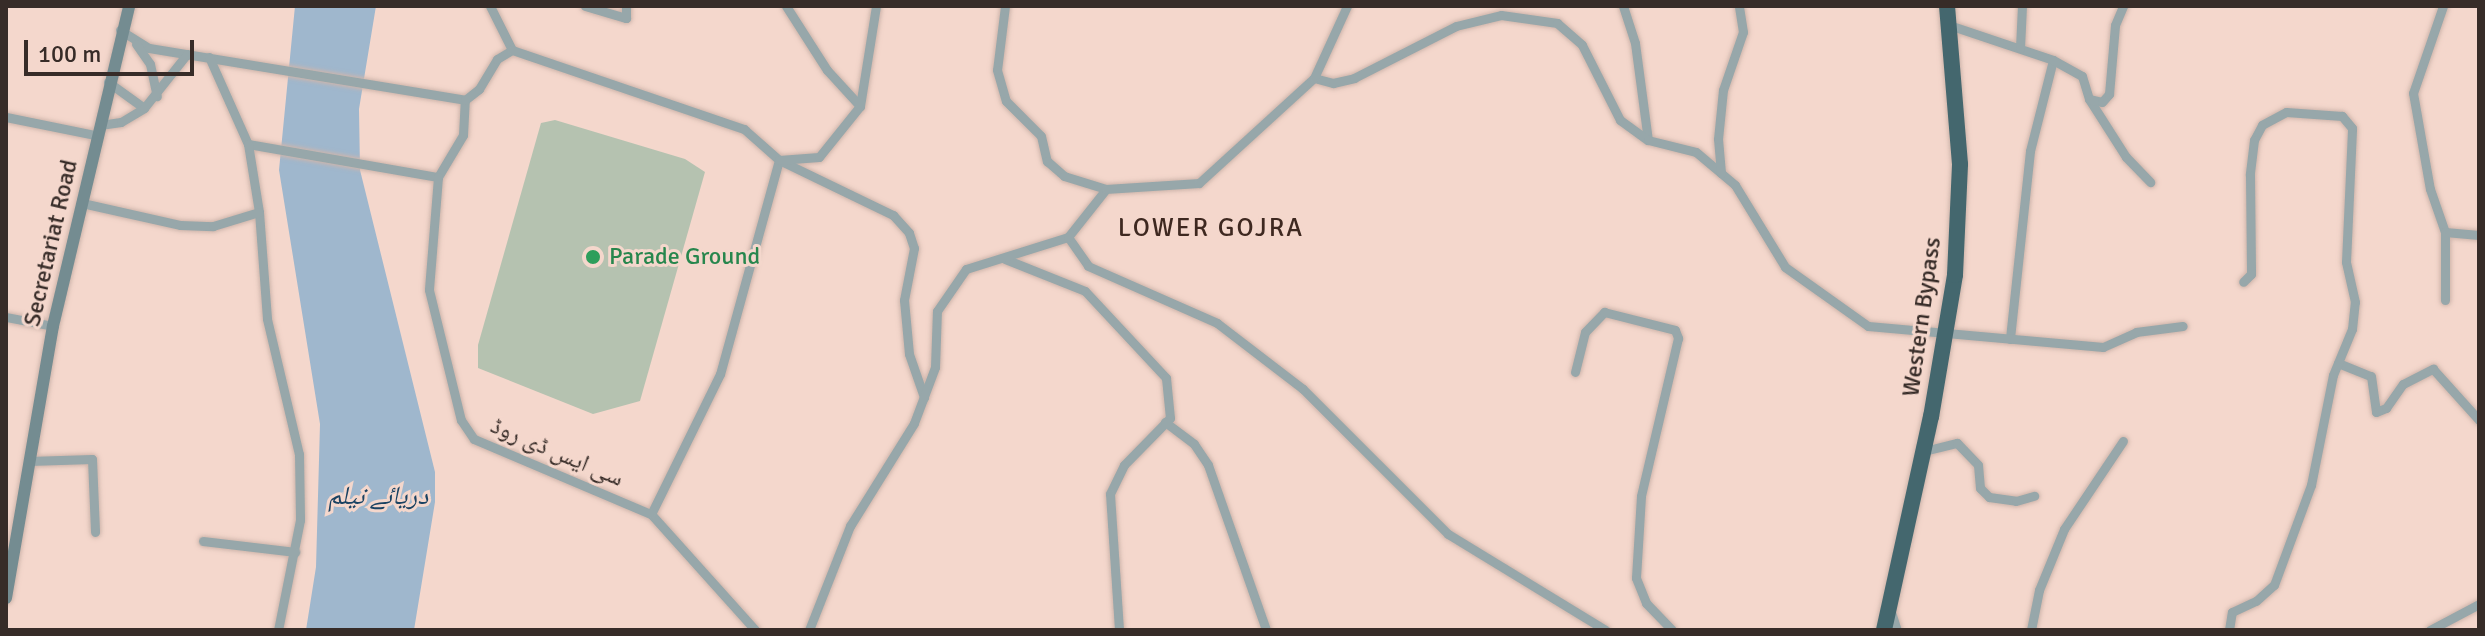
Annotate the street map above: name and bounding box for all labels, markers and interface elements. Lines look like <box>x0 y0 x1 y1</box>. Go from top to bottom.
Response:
scale bar <box>28 24 198 74</box>
text: 100 m <box>38 39 101 69</box>
street label: Secretariat Road <box>18 157 84 329</box>
district label: LOWER GOJRA <box>1118 213 1304 245</box>
street label: Western Bypass <box>1897 235 1947 399</box>
place label: Parade Ground <box>609 243 760 271</box>
marker: Parade Ground <box>584 248 602 266</box>
street label: سی ایس ڈی روڈ <box>486 411 628 493</box>
water label: دریائے نیلم <box>328 481 428 513</box>

